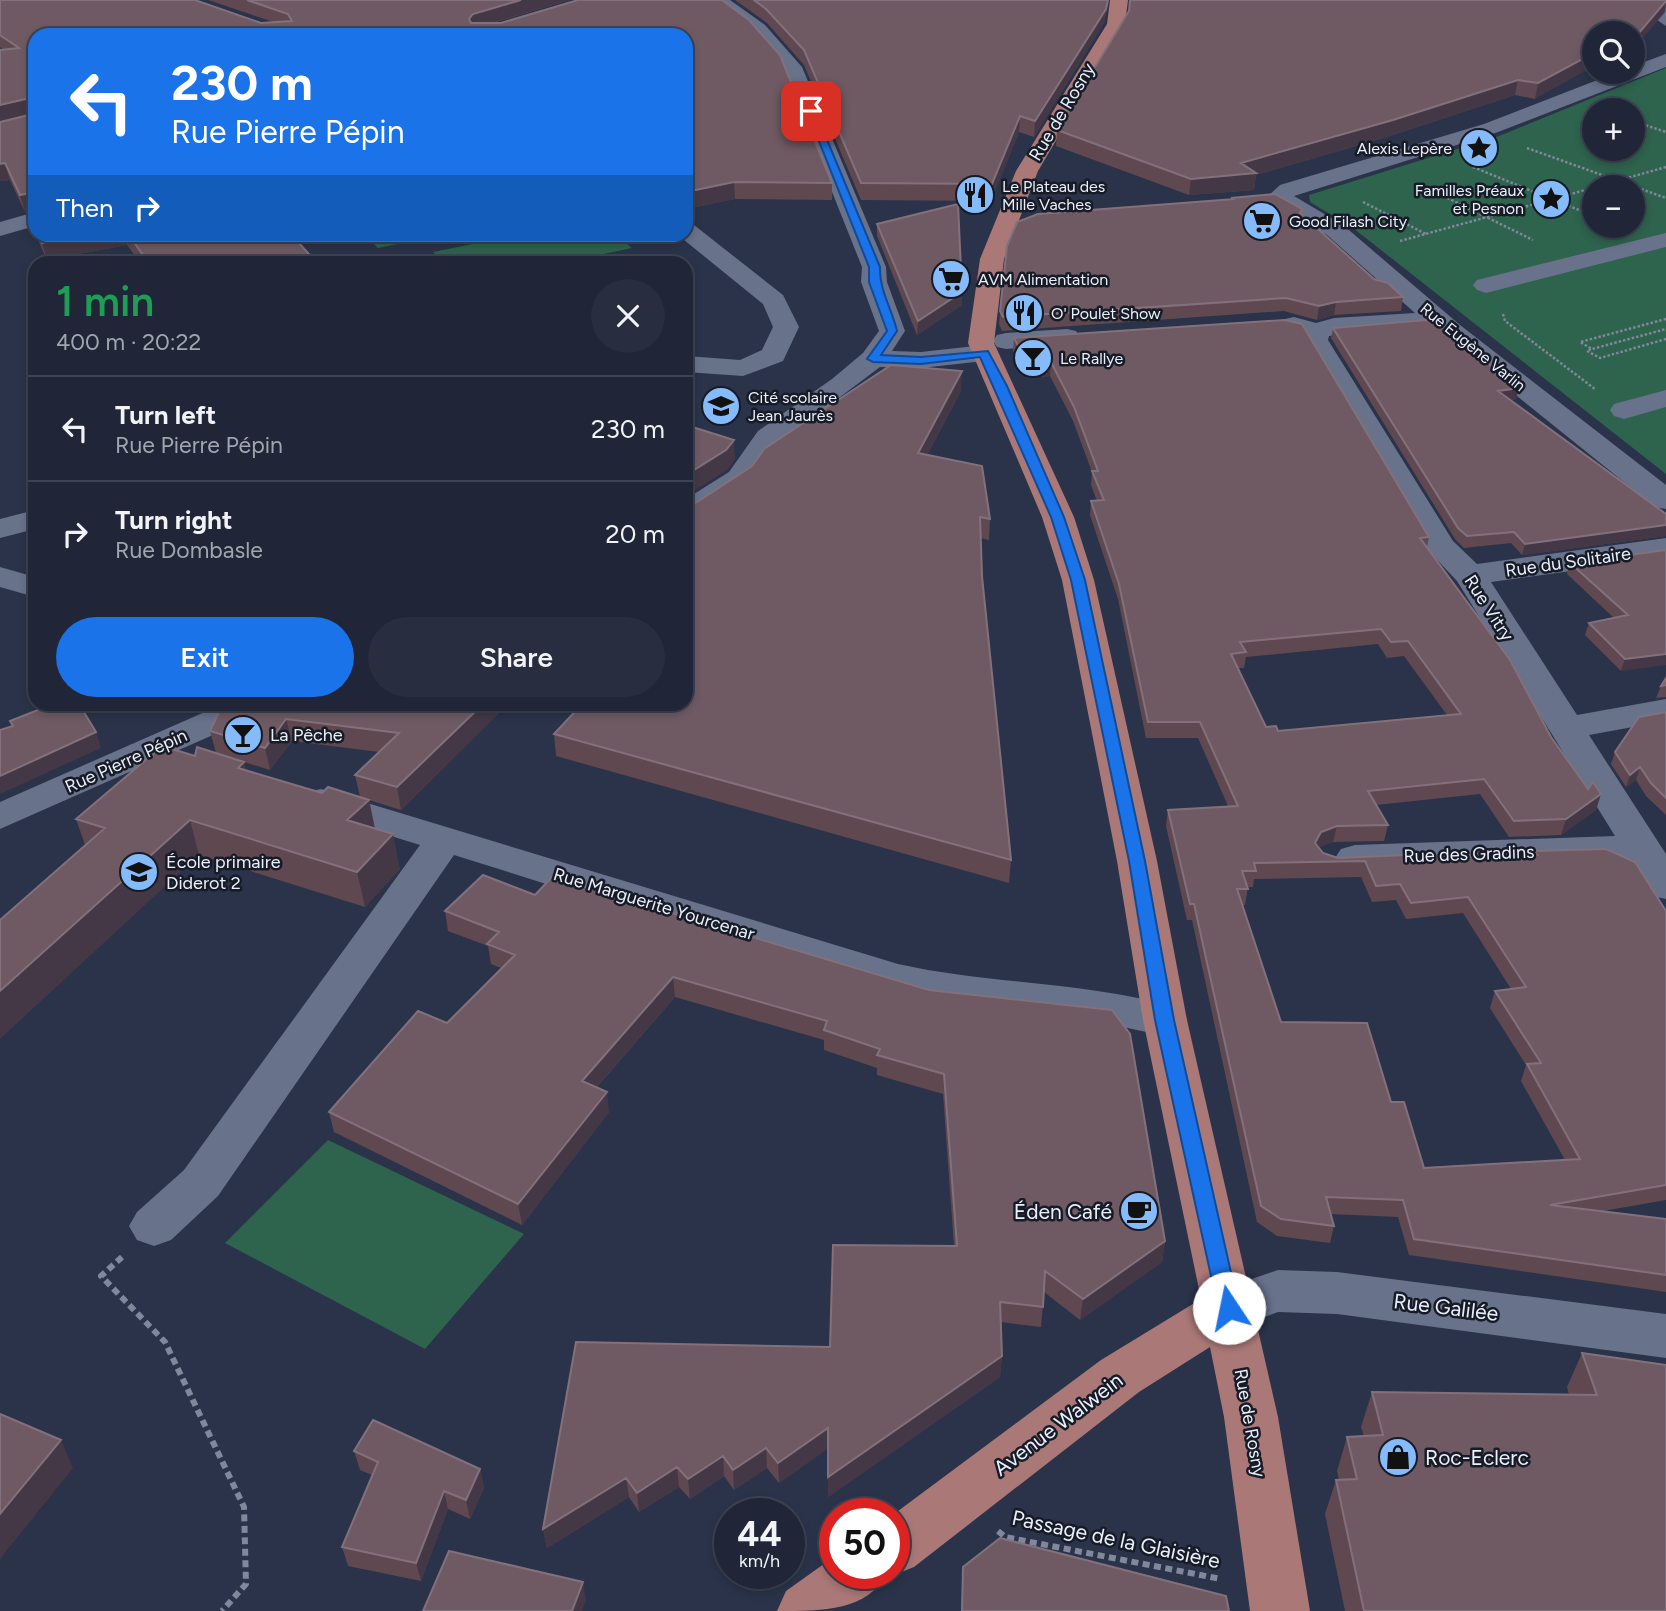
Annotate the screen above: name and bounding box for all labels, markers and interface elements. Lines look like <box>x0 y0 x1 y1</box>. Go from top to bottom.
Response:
map controls <box>1582 21 1645 238</box>
button: search <box>1582 21 1645 84</box>
text: 230 m <box>171 53 313 112</box>
icon: left <box>56 56 147 147</box>
street label: Rue de Rosny <box>1024 59 1100 165</box>
pin <box>781 81 841 141</box>
icon: arrive <box>792 92 830 130</box>
button: + <box>1582 98 1645 161</box>
text: Rue Pierre Pépin <box>171 113 405 151</box>
place icon: Alexis Lepère <box>1458 127 1500 169</box>
place label: Alexis Lepère <box>1357 139 1452 158</box>
restaurant icon: Le Plateau des Mille Vaches <box>954 174 996 216</box>
button: − <box>1582 175 1645 238</box>
place label: Le Plateau des Mille Vaches <box>1002 177 1105 214</box>
place icon: Familles Préaux et Pesnon <box>1530 178 1572 220</box>
place label: Familles Préaux et Pesnon <box>1415 181 1524 218</box>
icon: right <box>128 189 166 227</box>
text: Then <box>56 192 114 224</box>
supermarket icon: Good Filash City <box>1241 200 1283 242</box>
place label: Good Filash City <box>1289 212 1408 231</box>
supermarket icon: AVM Alimentation <box>930 258 972 300</box>
place label: AVM Alimentation <box>978 270 1108 289</box>
text: 1 min <box>56 276 154 327</box>
button: close <box>591 279 665 353</box>
restaurant icon: O' Poulet Show <box>1003 292 1045 334</box>
street label: Rue Eugène Varlin <box>1417 299 1530 395</box>
place label: O' Poulet Show <box>1051 304 1161 323</box>
text: 400 m · 20:22 <box>56 328 201 356</box>
bar icon: Le Rallye <box>1012 337 1054 379</box>
place label: Le Rallye <box>1060 349 1123 368</box>
school or university icon: Cité scolaire Jean Jaurès <box>700 385 742 427</box>
place label: Cité scolaire Jean Jaurès <box>748 388 837 425</box>
text: Turn left <box>115 399 216 431</box>
icon: left <box>56 410 94 448</box>
text: 230 m <box>591 413 665 445</box>
text: Rue Pierre Pépin <box>115 431 283 459</box>
text: Turn right <box>115 504 232 536</box>
icon: right <box>56 515 94 553</box>
text: 20 m <box>605 518 665 550</box>
text: Rue Dombasle <box>115 536 263 564</box>
street label: Rue du Solitaire <box>1504 542 1632 582</box>
street label: Rue Vitry <box>1459 571 1519 646</box>
button: Exit <box>56 617 354 697</box>
button: Share <box>368 617 665 697</box>
bar icon: La Pêche <box>222 714 264 756</box>
street label: Rue Pierre Pépin <box>62 724 190 798</box>
place label: La Pêche <box>270 724 343 746</box>
street label: Rue des Gradins <box>1403 841 1535 867</box>
school or university icon: École primaire Diderot 2 <box>118 851 160 893</box>
place label: École primaire Diderot 2 <box>166 851 281 894</box>
street label: Rue Marguerite Yourcenar <box>551 863 757 945</box>
cafe icon: Éden Café <box>1118 1190 1160 1232</box>
place label: Éden Café <box>1014 1199 1112 1224</box>
position arrow <box>1192 1271 1266 1345</box>
street label: Rue Galilée <box>1392 1288 1500 1326</box>
street label: Avenue Walwein <box>989 1367 1127 1481</box>
street label: Rue de Rosny <box>1230 1367 1270 1480</box>
shop icon: Roc-Eclerc <box>1377 1436 1419 1478</box>
place label: Roc-Eclerc <box>1425 1445 1529 1470</box>
speed limit sign: 50 <box>819 1498 910 1589</box>
street label: Passage de la Glaisière <box>1010 1505 1222 1573</box>
text: 44 <box>737 1513 782 1555</box>
text: km/h <box>739 1550 780 1572</box>

